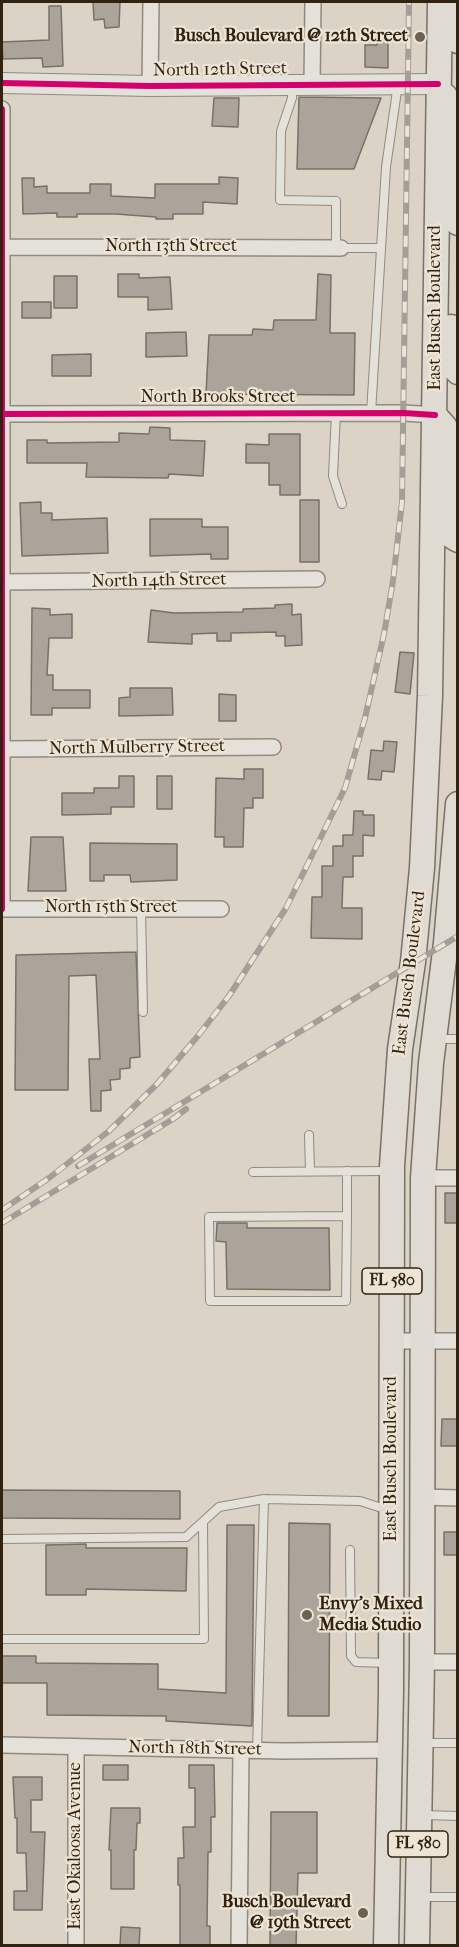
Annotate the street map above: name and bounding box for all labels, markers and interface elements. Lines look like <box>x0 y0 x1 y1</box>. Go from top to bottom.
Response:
place label: Busch Boulevard @ 12th Street <box>174 26 408 48</box>
marker: Busch Boulevard @ 12th Street <box>413 30 427 44</box>
street label: North 12th Street <box>153 58 287 82</box>
street label: East Busch Boulevard <box>425 225 447 391</box>
street label: North 13th Street <box>105 236 237 258</box>
street label: North Brooks Street <box>140 387 296 409</box>
street label: North 14th Street <box>91 569 227 593</box>
street label: North Mulberry Street <box>49 736 225 760</box>
street label: East Busch Boulevard <box>389 890 431 1056</box>
street label: North 15th Street <box>45 897 177 919</box>
road number: FL 580 <box>362 1268 422 1294</box>
street label: East Busch Boulevard <box>381 1376 403 1542</box>
place label: Envy's Mixed Media Studio <box>319 1594 423 1636</box>
marker: Envy's Mixed Media Studio <box>300 1608 314 1622</box>
street label: North 18th Street <box>128 1737 262 1761</box>
street label: East Okaloosa Avenue <box>65 1762 87 1930</box>
road number: FL 580 <box>388 1831 448 1857</box>
place label: Busch Boulevard @ 19th Street <box>222 1892 351 1934</box>
marker: Busch Boulevard @ 19th Street <box>356 1906 370 1920</box>

